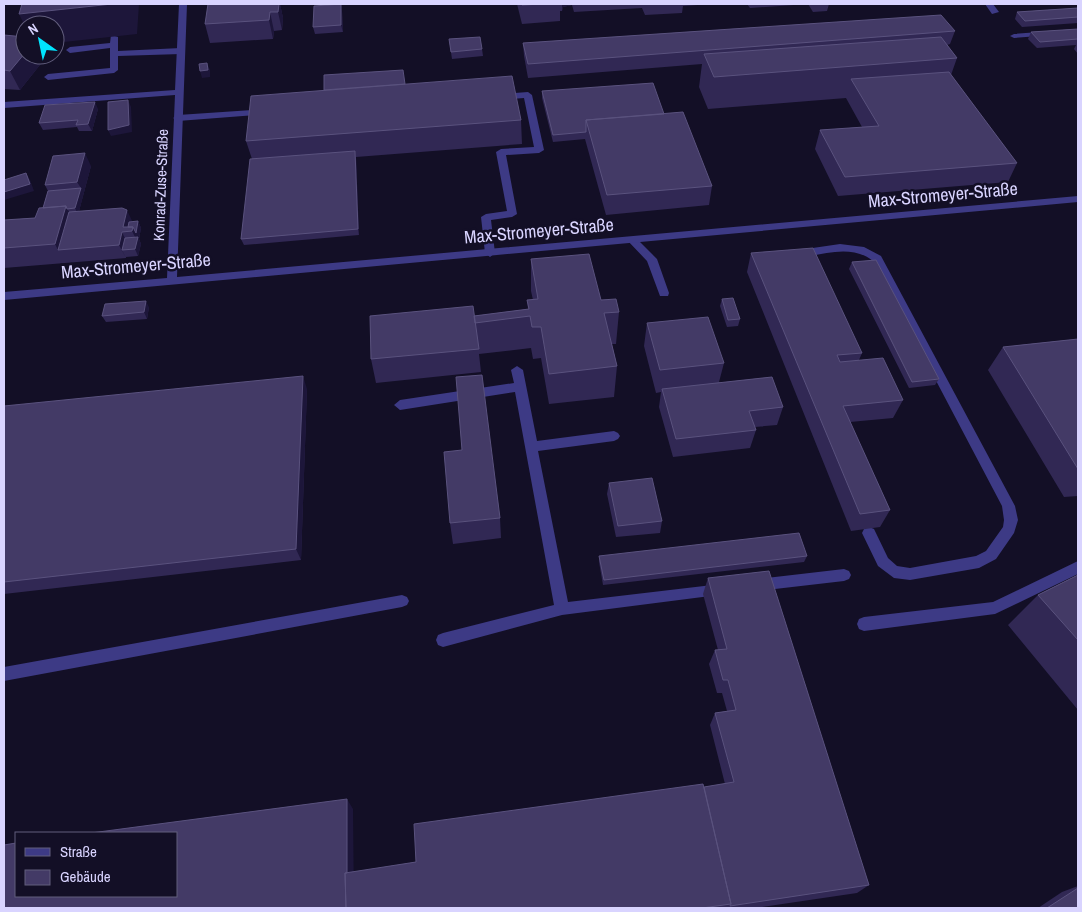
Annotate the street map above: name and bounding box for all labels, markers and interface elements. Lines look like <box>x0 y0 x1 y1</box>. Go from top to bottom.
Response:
north arrow <box>15 15 65 65</box>
text: N <box>25 19 41 39</box>
street label: Konrad-Zuse-Straße <box>148 128 173 241</box>
street label: Max-Stromeyer-Straße <box>867 176 1019 213</box>
street label: Max-Stromeyer-Straße <box>463 212 615 249</box>
street label: Max-Stromeyer-Straße <box>60 247 212 284</box>
legend <box>15 832 178 897</box>
text: Straße <box>60 841 97 862</box>
text: Gebäude <box>60 866 111 887</box>

